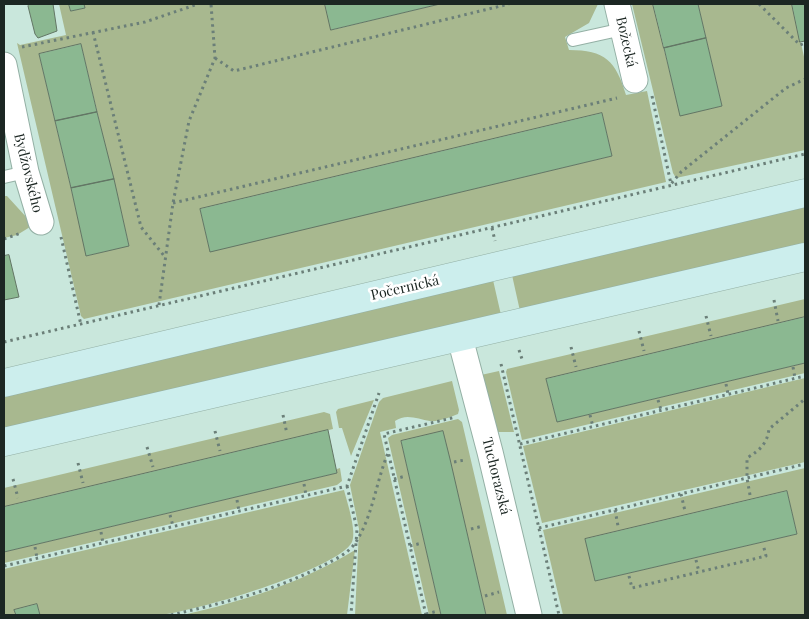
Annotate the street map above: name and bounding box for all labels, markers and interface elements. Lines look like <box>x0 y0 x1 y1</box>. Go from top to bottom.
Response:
street label: Božecká <box>612 15 640 69</box>
street label: Bydžovského <box>10 132 46 214</box>
street label: Počernická <box>369 272 441 304</box>
street label: Tuchorazská <box>478 436 514 516</box>

